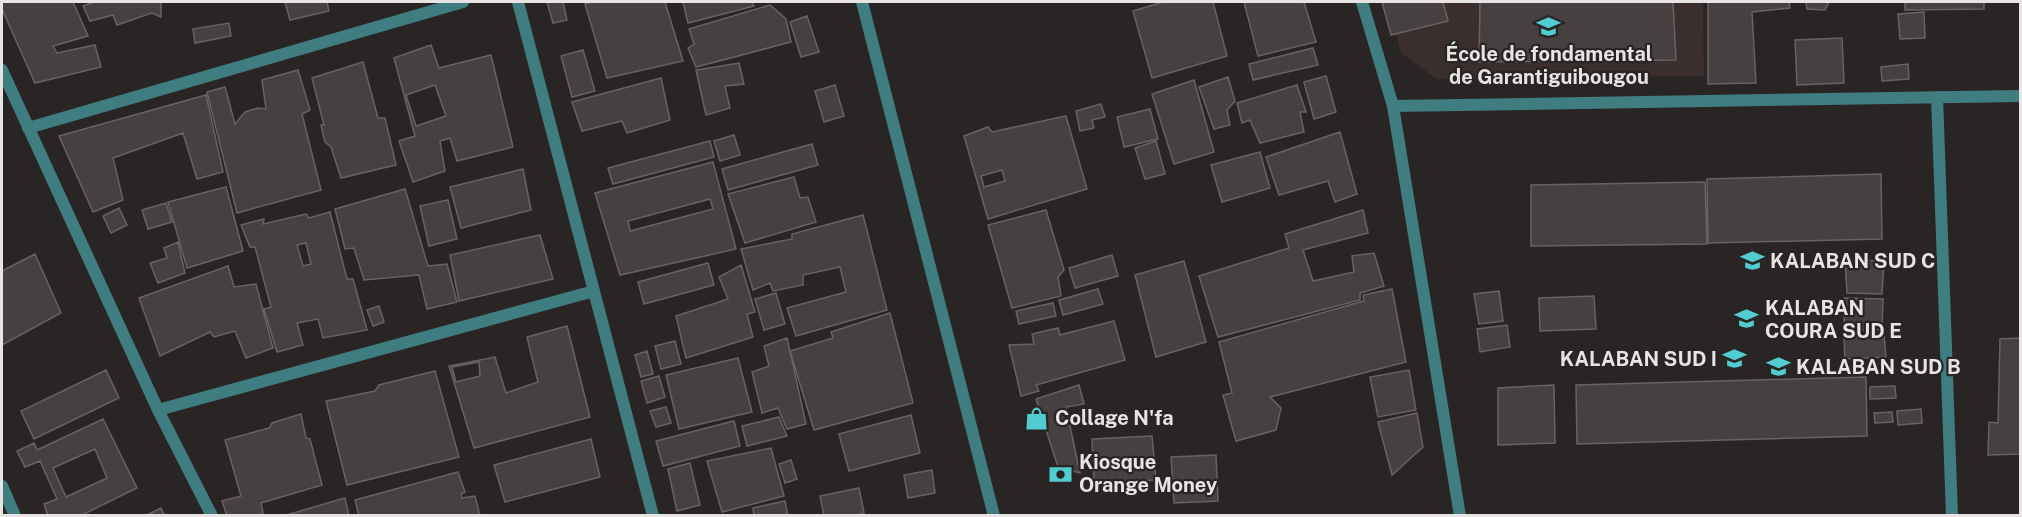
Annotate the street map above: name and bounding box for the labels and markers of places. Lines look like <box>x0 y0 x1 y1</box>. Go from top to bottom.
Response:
school or university icon: École de fondamental de Garantiguibougou <box>1536 14 1562 40</box>
place label: École de fondamental de Garantiguibougou <box>1446 41 1652 89</box>
school or university icon: KALABAN SUD C <box>1739 248 1765 274</box>
place label: KALABAN SUD C <box>1770 249 1935 273</box>
place label: KALABAN COURA SUD E <box>1765 296 1902 343</box>
school or university icon: KALABAN COURA SUD E <box>1734 306 1760 332</box>
school or university icon: KALABAN SUD I <box>1722 346 1748 372</box>
place label: KALABAN SUD I <box>1560 347 1717 371</box>
school or university icon: KALABAN SUD B <box>1765 354 1791 380</box>
place label: KALABAN SUD B <box>1796 355 1961 379</box>
shop icon: Collage N'fa <box>1024 405 1050 431</box>
place label: Collage N'fa <box>1055 406 1174 430</box>
place label: Kiosque Orange Money <box>1079 450 1217 497</box>
bank icon: Kiosque Orange Money <box>1048 461 1074 487</box>

